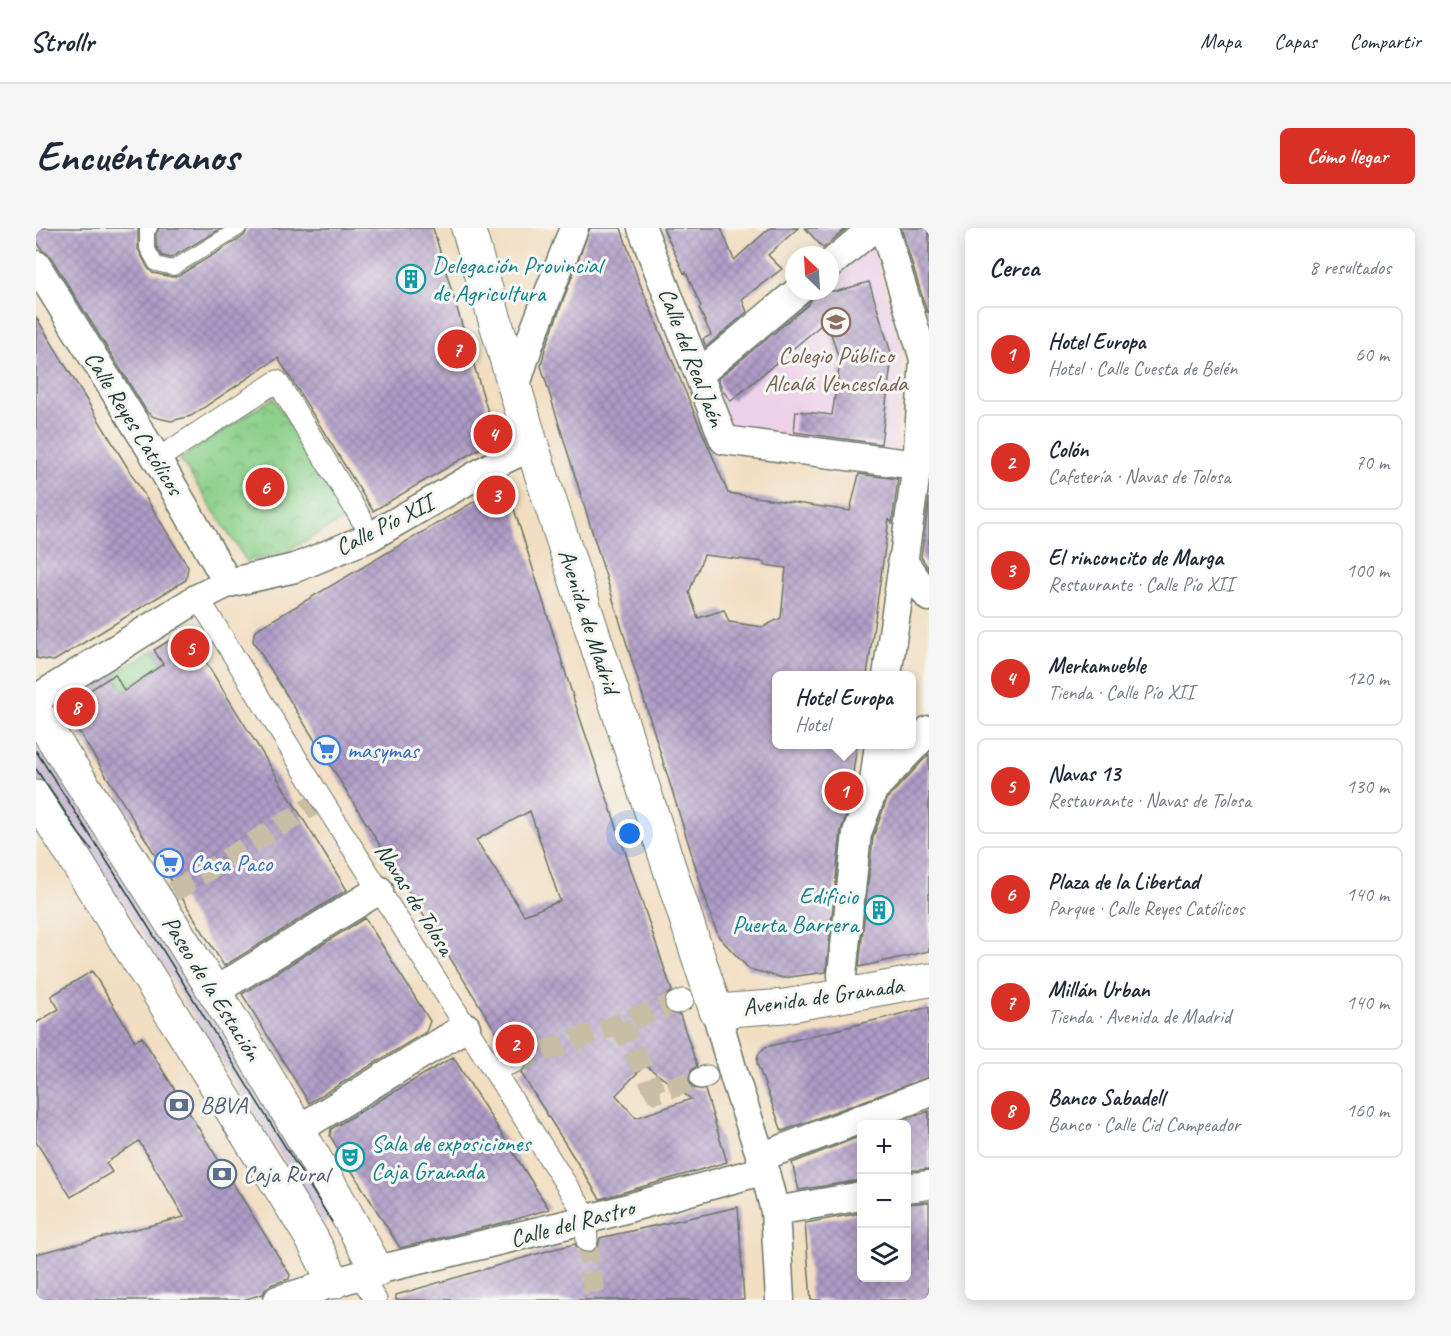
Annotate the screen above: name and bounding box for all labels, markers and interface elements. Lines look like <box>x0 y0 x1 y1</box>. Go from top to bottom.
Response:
text: Strollr <box>30 24 94 59</box>
text: Mapa <box>1200 28 1241 54</box>
text: Capas <box>1274 28 1317 54</box>
text: Compartir <box>1350 28 1421 54</box>
button: Cómo llegar <box>1280 128 1415 184</box>
text: Encuéntranos <box>36 130 238 183</box>
north arrow <box>785 246 839 300</box>
place label: Delegación Provincial de Agricultura <box>432 250 606 308</box>
text: Cerca <box>989 251 1039 284</box>
text: 8 resultados <box>1309 255 1391 280</box>
building icon: Delegación Provincial de Agricultura <box>395 263 427 295</box>
street label: Calle del Real Jaén <box>652 283 733 432</box>
school or university icon: Colegio Público Alcalá Venceslada <box>820 306 852 338</box>
pin: 7 <box>438 326 476 372</box>
text: Hotel Europa <box>1048 328 1146 356</box>
place label: Colegio Público Alcalá Venceslada <box>764 340 909 398</box>
text: 1 <box>1006 342 1015 367</box>
text: 60 m <box>1355 342 1389 367</box>
street label: Calle Reyes Católicos <box>78 345 191 502</box>
text: Hotel · Calle Cuesta de Belén <box>1048 356 1237 381</box>
pin: 4 <box>474 412 512 456</box>
text: Colón <box>1048 436 1088 464</box>
text: 2 <box>1006 450 1015 475</box>
text: 70 m <box>1355 450 1389 475</box>
pin: 6 <box>246 464 284 510</box>
text: Cafetería · Navas de Tolosa <box>1048 464 1230 489</box>
pin: 3 <box>476 472 516 518</box>
street label: Calle Pío XII <box>330 485 443 562</box>
text: El rinconcito de Marga <box>1048 544 1223 572</box>
street label: Avenida de Madrid <box>552 545 628 700</box>
text: 3 <box>1006 558 1015 583</box>
text: 100 m <box>1346 558 1389 583</box>
text: Restaurante · Calle Pío XII <box>1048 572 1233 597</box>
pin: 5 <box>170 626 210 670</box>
text: Merkamueble <box>1048 652 1146 680</box>
text: 4 <box>1006 666 1015 691</box>
text: 120 m <box>1346 666 1389 691</box>
popup <box>772 671 916 749</box>
text: Tienda · Calle Pío XII <box>1048 680 1194 705</box>
pin: 8 <box>56 684 96 730</box>
text: Hotel Europa <box>795 684 893 712</box>
text: Hotel <box>795 712 830 737</box>
supermarket icon: masymas <box>310 734 342 766</box>
place label: masymas <box>347 735 420 765</box>
text: Navas 13 <box>1048 760 1120 788</box>
pin: 1 <box>824 768 864 814</box>
text: 5 <box>1006 774 1015 799</box>
text: 130 m <box>1346 774 1389 799</box>
text: Restaurante · Navas de Tolosa <box>1048 788 1251 813</box>
your location <box>615 819 644 848</box>
street label: Navas de Tolosa <box>369 837 462 963</box>
supermarket icon: Casa Paco <box>153 847 185 879</box>
place label: Casa Paco <box>190 848 274 878</box>
text: Plaza de la Libertad <box>1048 868 1199 896</box>
place label: Edificio Puerta Barrera <box>732 881 860 939</box>
text: 6 <box>1006 882 1015 907</box>
text: 140 m <box>1346 882 1389 907</box>
building icon: Edificio Puerta Barrera <box>863 894 895 926</box>
text: Parque · Calle Reyes Católicos <box>1048 896 1244 921</box>
street label: Paseo de la Estación <box>156 910 269 1067</box>
street label: Avenida de Granada <box>741 970 907 1022</box>
text: Millán Urban <box>1048 976 1150 1004</box>
text: 7 <box>1006 990 1015 1015</box>
text: 140 m <box>1346 990 1389 1015</box>
text: Tienda · Avenida de Madrid <box>1048 1004 1231 1029</box>
pin: 2 <box>496 1022 534 1066</box>
text: Banco Sabadell <box>1048 1084 1164 1112</box>
bank icon: BBVA <box>163 1089 195 1121</box>
place label: BBVA <box>200 1090 248 1120</box>
text: 8 <box>1006 1098 1015 1123</box>
text: 160 m <box>1346 1098 1389 1123</box>
text: Banco · Calle Cid Campeador <box>1048 1112 1240 1137</box>
map controls <box>857 1120 911 1282</box>
button: + <box>857 1120 911 1174</box>
place label: Sala de exposiciones Caja Granada <box>371 1128 532 1186</box>
theatre icon: Sala de exposiciones Caja Granada <box>334 1141 366 1173</box>
bank icon: Caja Rural <box>206 1158 238 1190</box>
place label: Caja Rural <box>243 1159 333 1189</box>
button: − <box>857 1174 911 1228</box>
street label: Calle del Rastro <box>507 1191 640 1254</box>
button: layers <box>857 1228 911 1282</box>

